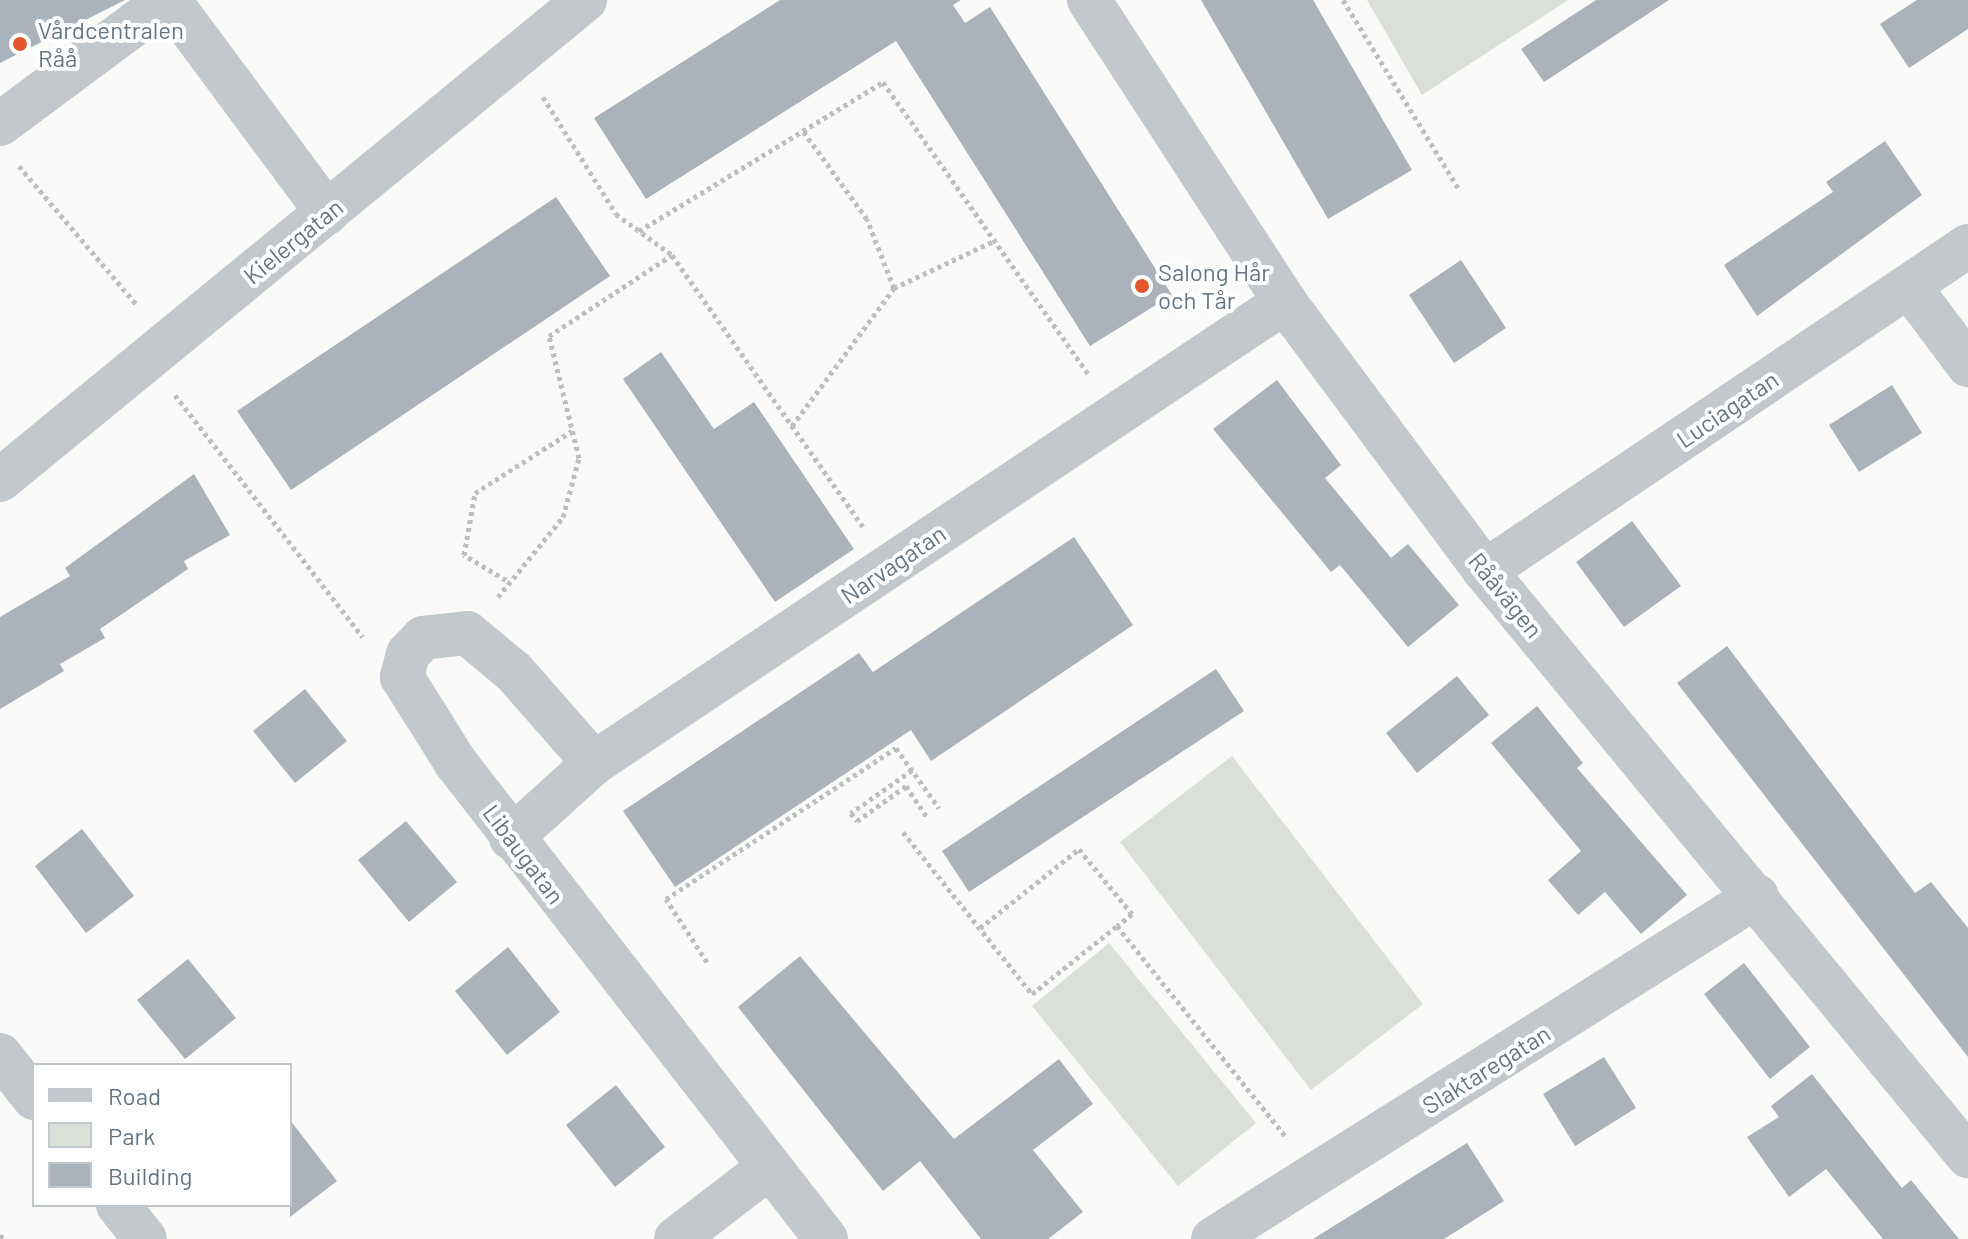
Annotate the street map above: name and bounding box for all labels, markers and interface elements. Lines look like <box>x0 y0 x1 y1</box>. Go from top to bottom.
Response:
place label: Vårdcentralen Råå <box>38 16 184 72</box>
marker: Vårdcentralen Råå <box>9 33 31 55</box>
street label: Kielergatan <box>238 192 348 290</box>
place label: Salong Hår och Tår <box>1158 258 1270 314</box>
marker: Salong Hår och Tår <box>1133 277 1151 295</box>
street label: Luciagatan <box>1671 365 1783 453</box>
street label: Narvagatan <box>835 518 951 610</box>
street label: Rååvägen <box>1463 547 1549 643</box>
street label: Libaugatan <box>477 799 571 909</box>
street label: Slaktaregatan <box>1417 1018 1555 1120</box>
legend <box>32 1063 292 1207</box>
text: Road <box>108 1081 161 1110</box>
text: Park <box>108 1121 155 1150</box>
text: Building <box>108 1161 192 1190</box>

